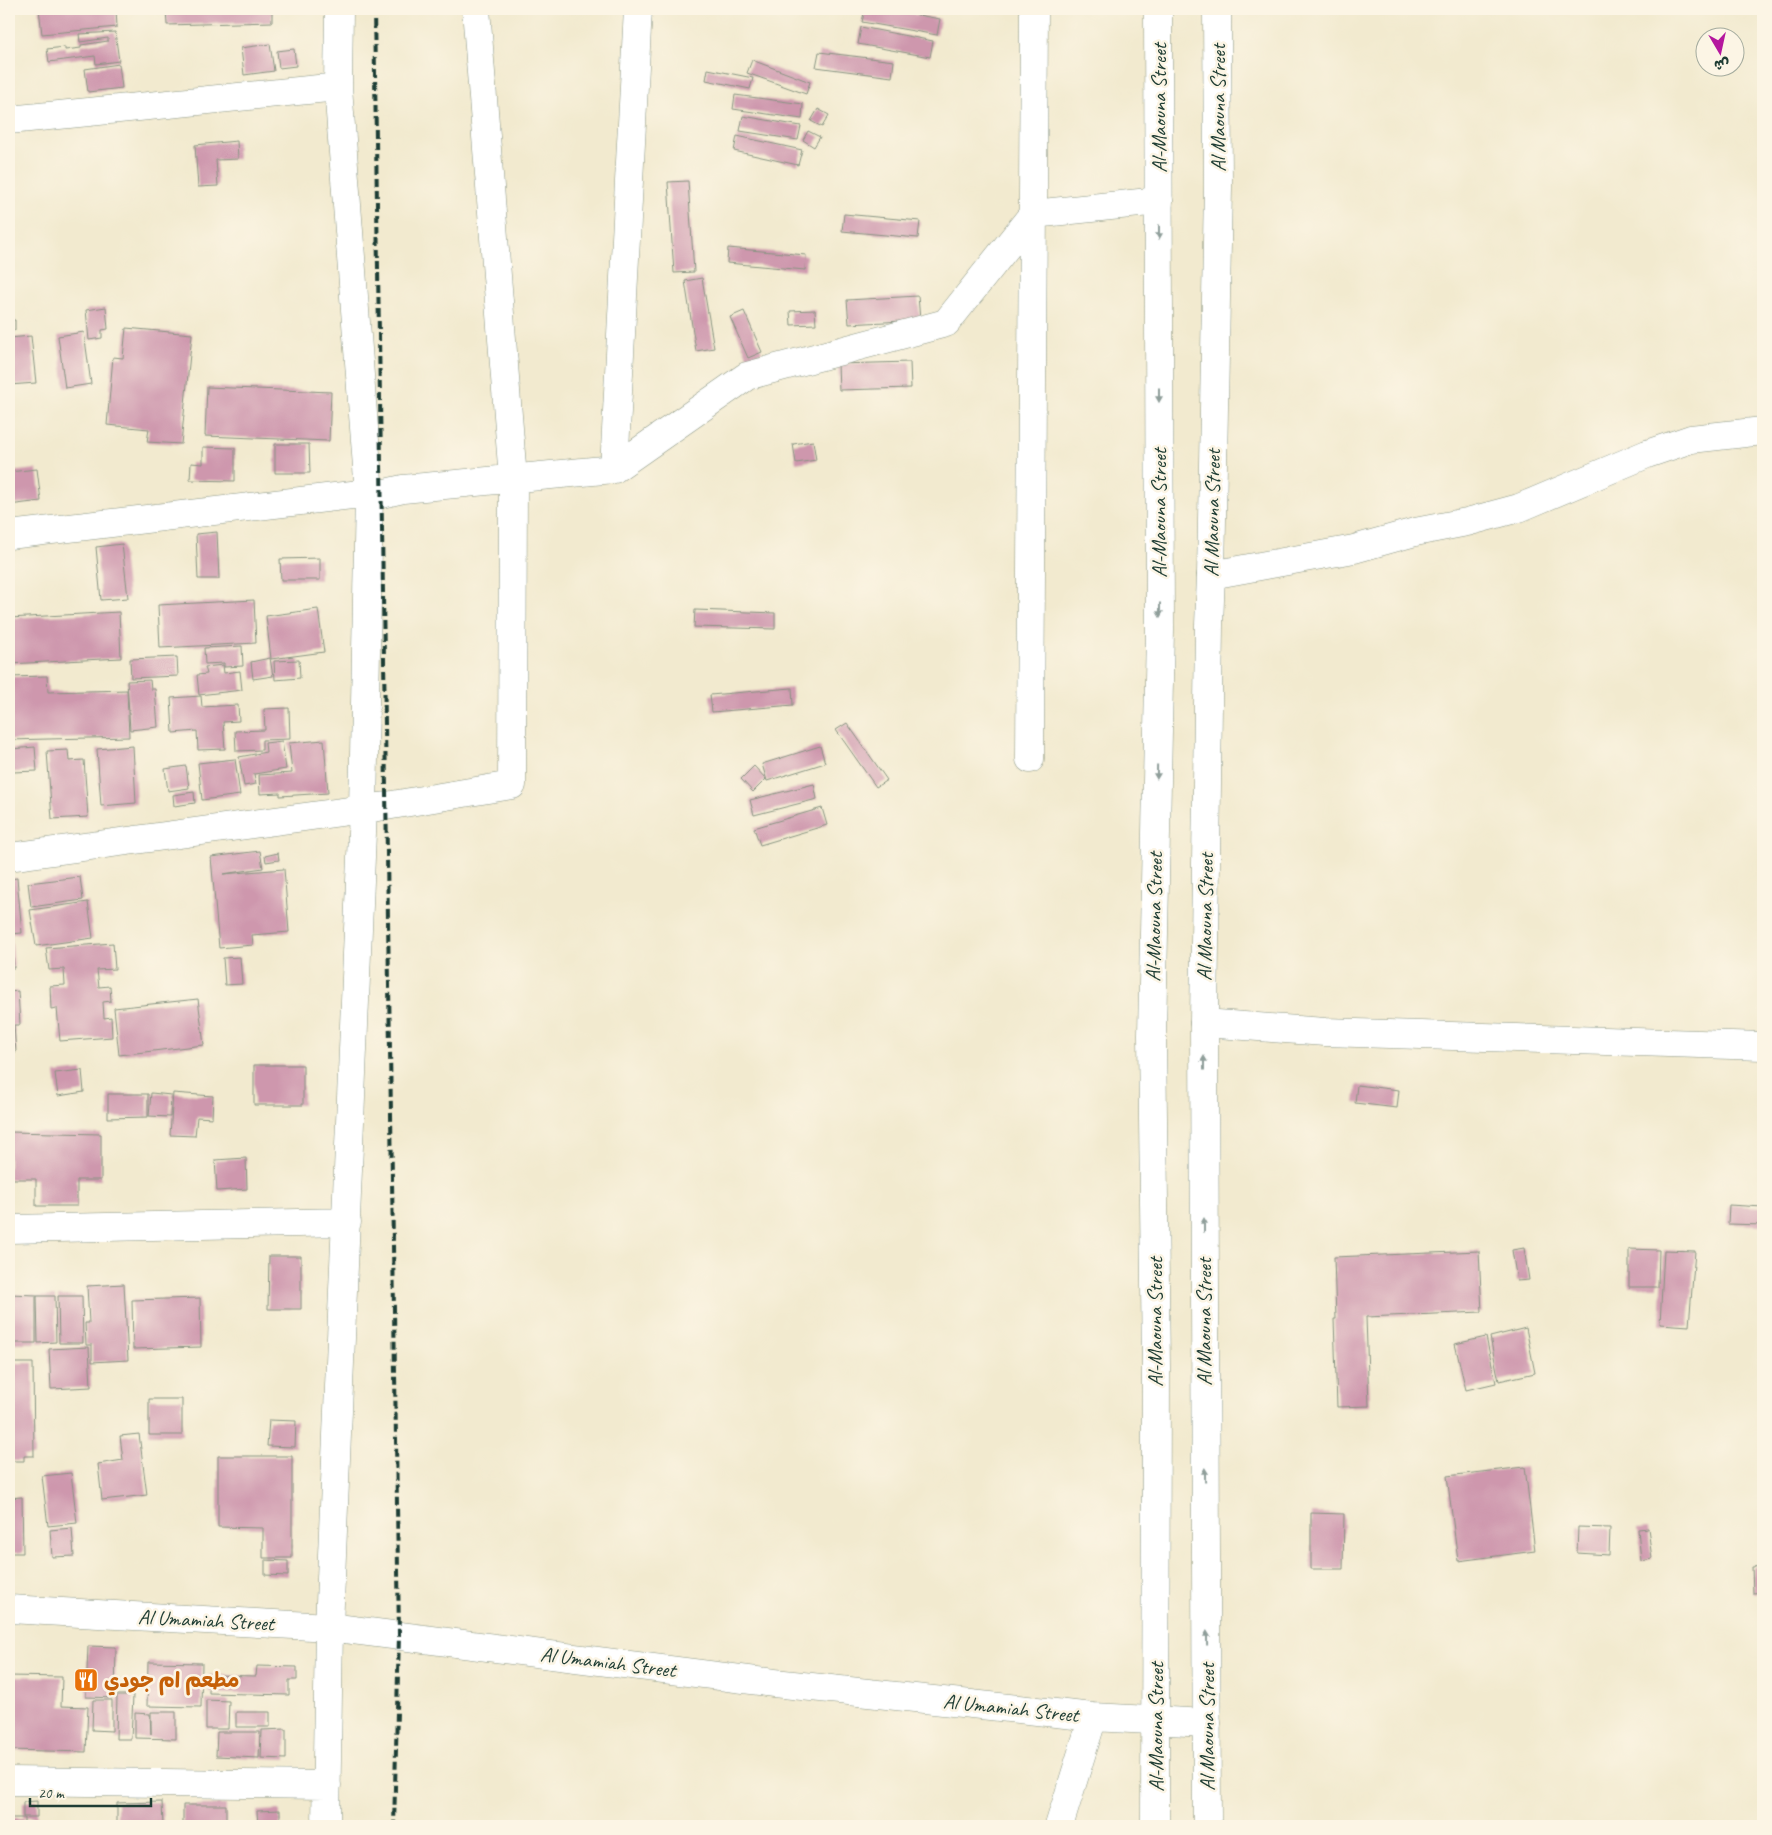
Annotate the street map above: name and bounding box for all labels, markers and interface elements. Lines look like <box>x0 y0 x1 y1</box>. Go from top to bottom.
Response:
north arrow <box>1694 28 1744 78</box>
street label: Al-Maouna Street <box>1146 41 1172 173</box>
street label: Al Maouna Street <box>1205 42 1231 172</box>
text: ش <box>1713 55 1731 74</box>
one-way arrow <box>1155 225 1163 241</box>
one-way arrow <box>1155 387 1163 403</box>
street label: Al-Maouna Street <box>1146 446 1172 578</box>
street label: Al Maouna Street <box>1198 447 1226 577</box>
one-way arrow <box>1156 602 1164 618</box>
one-way arrow <box>1153 765 1161 781</box>
street label: Al-Maouna Street <box>1140 850 1168 982</box>
street label: Al Maouna Street <box>1191 851 1219 981</box>
one-way arrow <box>1200 1054 1208 1070</box>
one-way arrow <box>1200 1217 1208 1233</box>
street label: Al-Maouna Street <box>1142 1255 1168 1387</box>
street label: Al Maouna Street <box>1191 1256 1217 1386</box>
one-way arrow <box>1201 1467 1209 1483</box>
street label: Al Umamiah Street <box>138 1603 277 1637</box>
one-way arrow <box>1202 1629 1210 1645</box>
street label: Al Umamiah Street <box>539 1641 679 1683</box>
street label: Al-Maouna Street <box>1143 1660 1169 1792</box>
street label: Al Maouna Street <box>1194 1661 1220 1791</box>
restaurant icon: مطعم ام جودي <box>73 1667 99 1693</box>
place label: مطعم ام جودي <box>104 1667 239 1696</box>
street label: Al Umamiah Street <box>942 1688 1082 1728</box>
scale bar <box>30 1775 151 1807</box>
text: 20 m <box>38 1784 65 1803</box>

